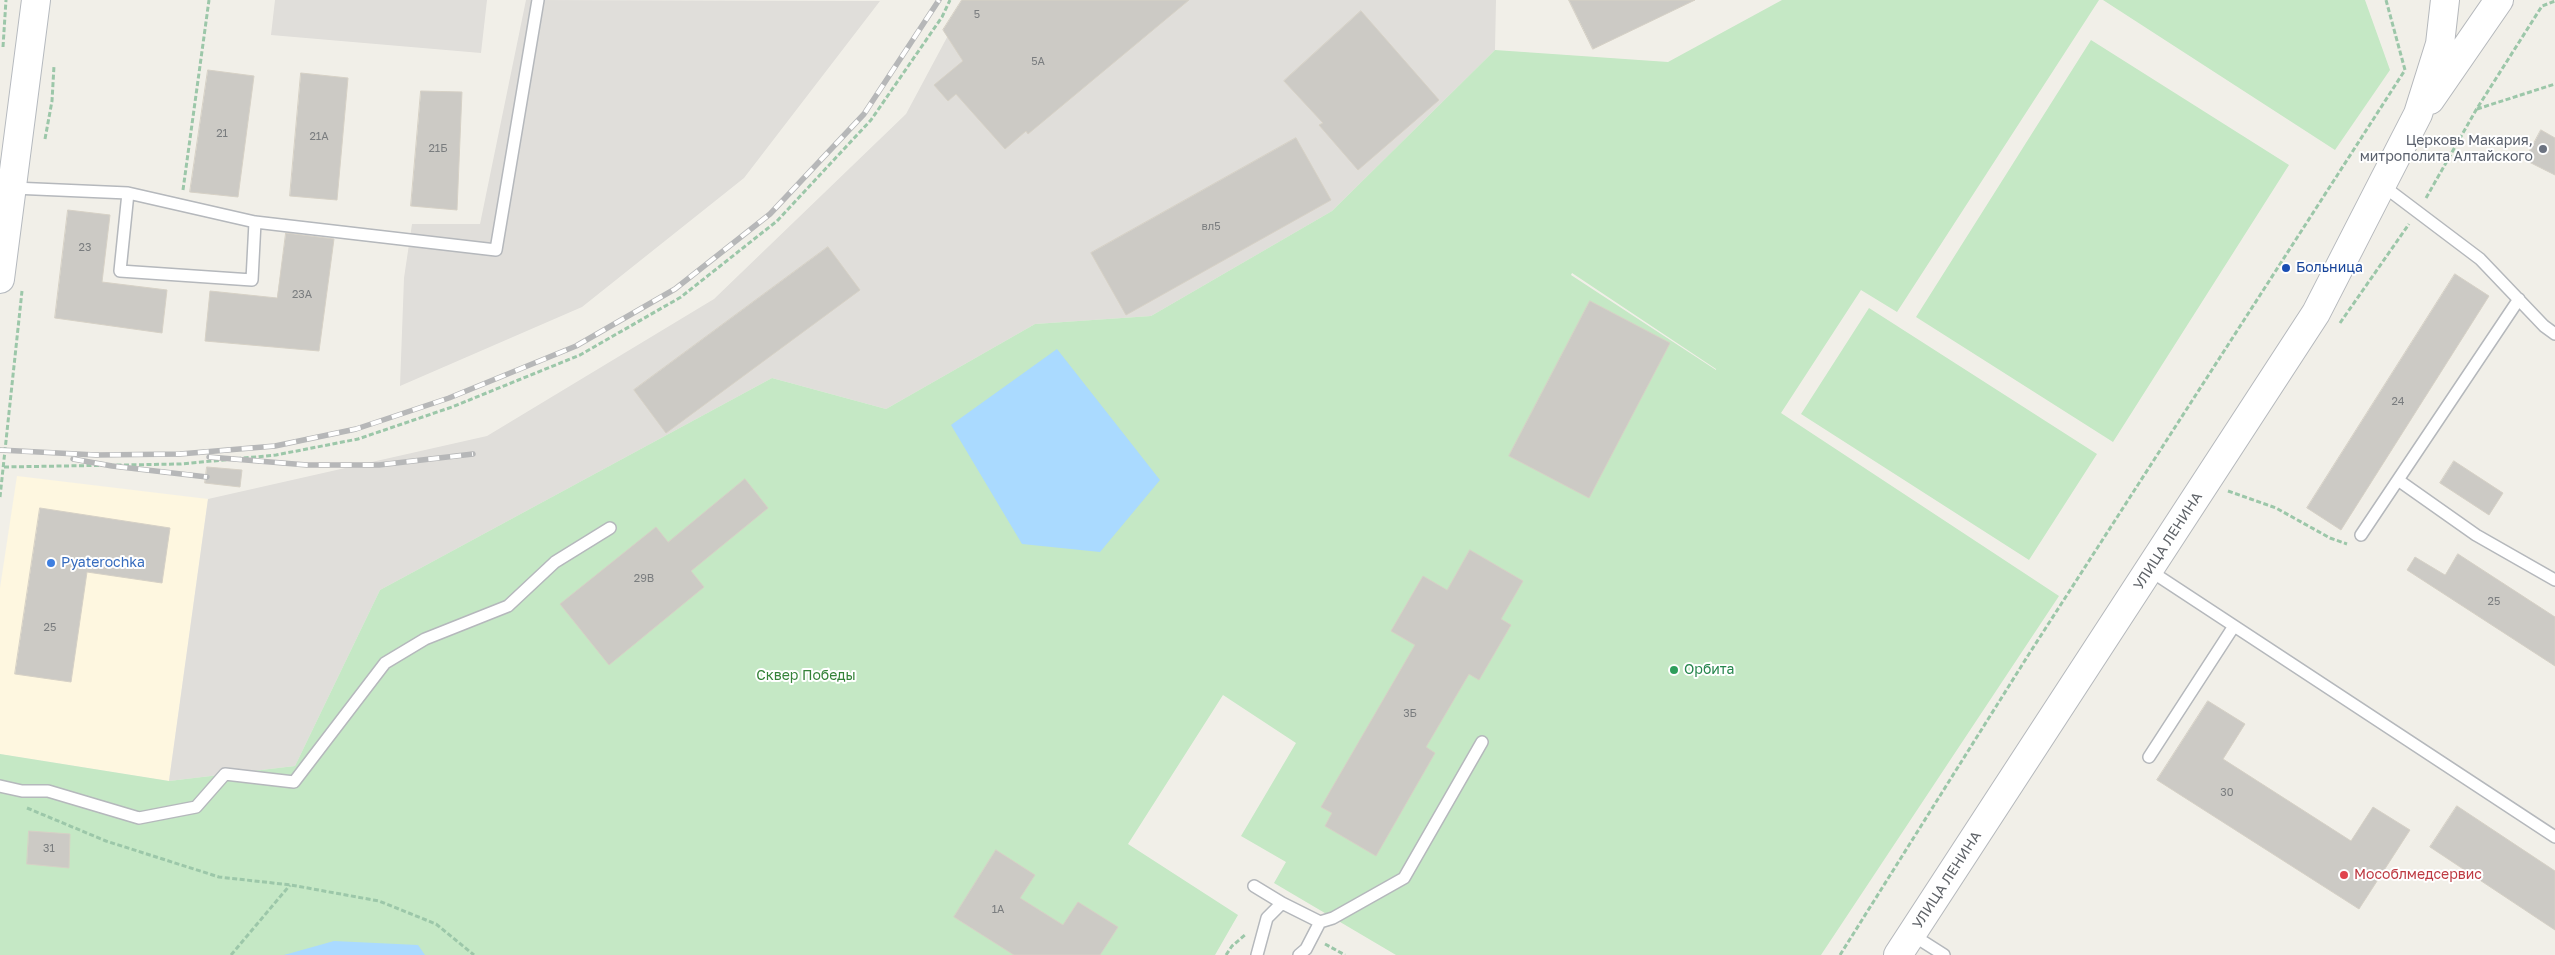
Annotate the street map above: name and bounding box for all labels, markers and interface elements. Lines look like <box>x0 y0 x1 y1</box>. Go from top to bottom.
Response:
house number: 5 <box>974 8 980 22</box>
house number: 5А <box>1031 55 1045 69</box>
house number: 21 <box>216 127 228 141</box>
house number: 21А <box>309 130 329 144</box>
place label: Церковь Макария, митрополита Алтайского <box>2360 133 2533 166</box>
house number: 21Б <box>428 142 448 156</box>
marker: Церковь Макария, митрополита Алтайского <box>2537 143 2549 155</box>
house number: вл5 <box>1201 220 1221 234</box>
house number: 23 <box>79 241 91 255</box>
place label: Больница <box>2296 260 2363 276</box>
marker: Больница <box>2280 262 2292 274</box>
house number: 23А <box>292 288 312 302</box>
house number: 24 <box>2391 395 2405 409</box>
street label: УЛИЦА ЛЕНИНА <box>2130 489 2206 593</box>
place label: Pyaterochka <box>61 555 145 571</box>
marker: Pyaterochka <box>45 557 57 569</box>
house number: 29В <box>634 572 654 586</box>
house number: 25 <box>2488 595 2500 609</box>
house number: 25 <box>44 621 56 635</box>
place label: Орбита <box>1684 662 1734 678</box>
marker: Орбита <box>1668 664 1680 676</box>
park label: Сквер Победы <box>756 668 856 684</box>
house number: 3Б <box>1403 707 1417 721</box>
house number: 30 <box>2220 786 2234 800</box>
street label: УЛИЦА ЛЕНИНА <box>1909 828 1985 932</box>
house number: 31 <box>43 842 55 856</box>
place label: Мособлмедсервис <box>2354 867 2482 883</box>
marker: Мособлмедсервис <box>2338 869 2350 881</box>
house number: 1А <box>992 903 1004 917</box>

